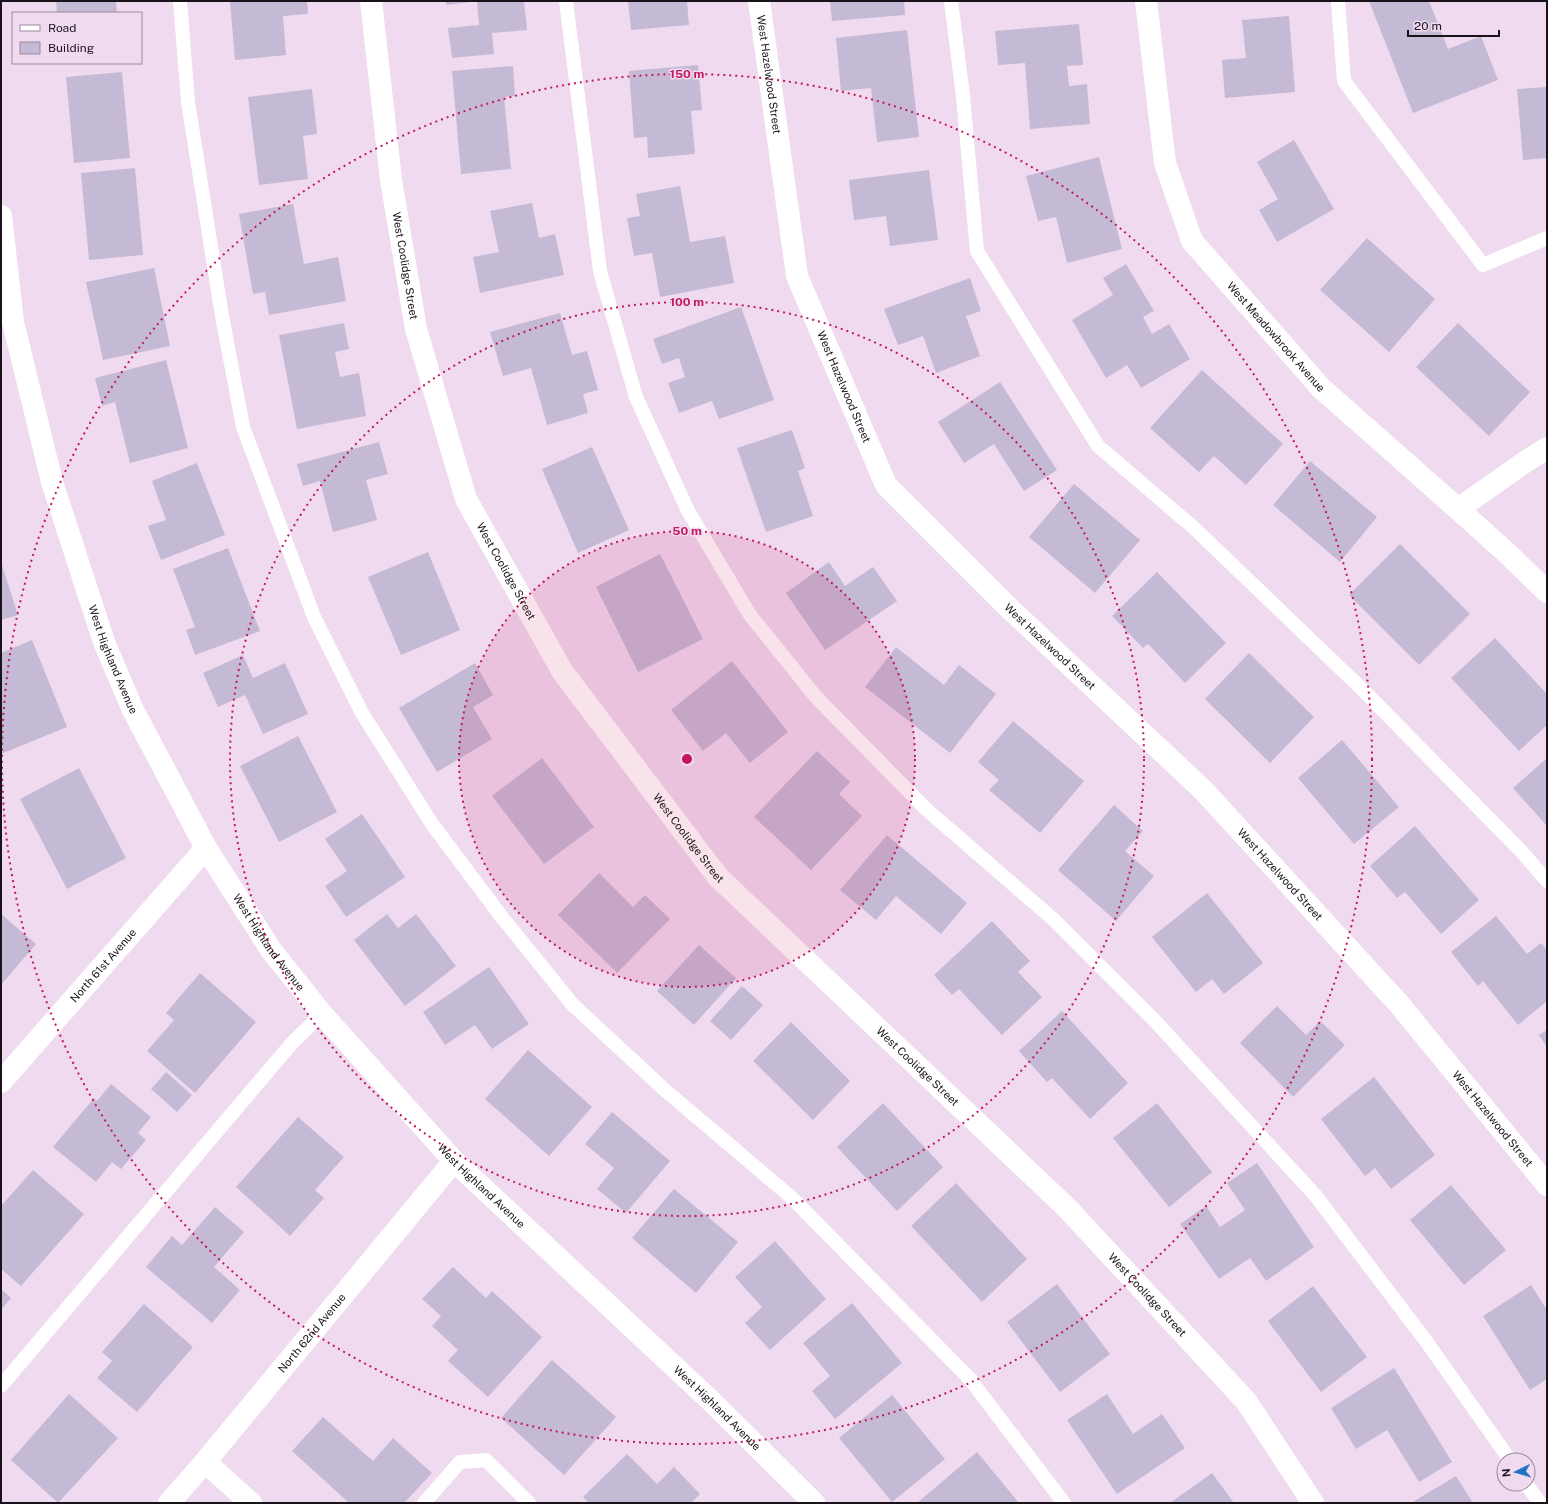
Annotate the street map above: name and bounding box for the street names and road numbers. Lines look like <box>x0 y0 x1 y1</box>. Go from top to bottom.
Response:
street label: West Hazelwood Street <box>755 14 783 135</box>
street label: West Coolidge Street <box>390 211 420 320</box>
street label: West Meadowbrook Avenue <box>1225 279 1327 394</box>
street label: West Hazelwood Street <box>815 329 873 444</box>
street label: West Coolidge Street <box>474 521 538 622</box>
street label: West Hazelwood Street <box>1002 601 1098 692</box>
street label: West Highland Avenue <box>86 604 140 716</box>
street label: West Coolidge Street <box>651 791 726 885</box>
street label: West Hazelwood Street <box>1235 826 1325 923</box>
street label: West Highland Avenue <box>231 892 307 993</box>
street label: North 61st Avenue <box>68 926 138 1005</box>
street label: West Coolidge Street <box>874 1025 961 1108</box>
street label: West Hazelwood Street <box>1450 1068 1535 1169</box>
street label: West Highland Avenue <box>436 1141 527 1230</box>
street label: West Coolidge Street <box>1106 1251 1189 1339</box>
street label: North 62nd Avenue <box>276 1291 348 1375</box>
street label: West Highland Avenue <box>671 1363 763 1453</box>

